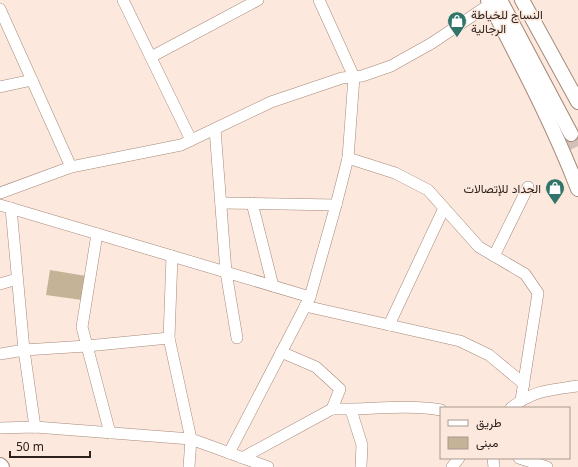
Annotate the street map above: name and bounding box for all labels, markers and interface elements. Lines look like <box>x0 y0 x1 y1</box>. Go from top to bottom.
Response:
place label: النساج للخياطة الرجالية <box>471 6 543 37</box>
shop icon: النساج للخياطة الرجالية <box>446 10 468 38</box>
shop icon: الحداد للإتصالات <box>544 177 566 205</box>
place label: الحداد للإتصالات <box>463 180 541 197</box>
legend <box>440 407 570 459</box>
text: طريق <box>476 414 502 431</box>
scale bar <box>10 433 90 459</box>
text: مبنى <box>476 434 498 451</box>
text: 50 m <box>16 438 44 455</box>

